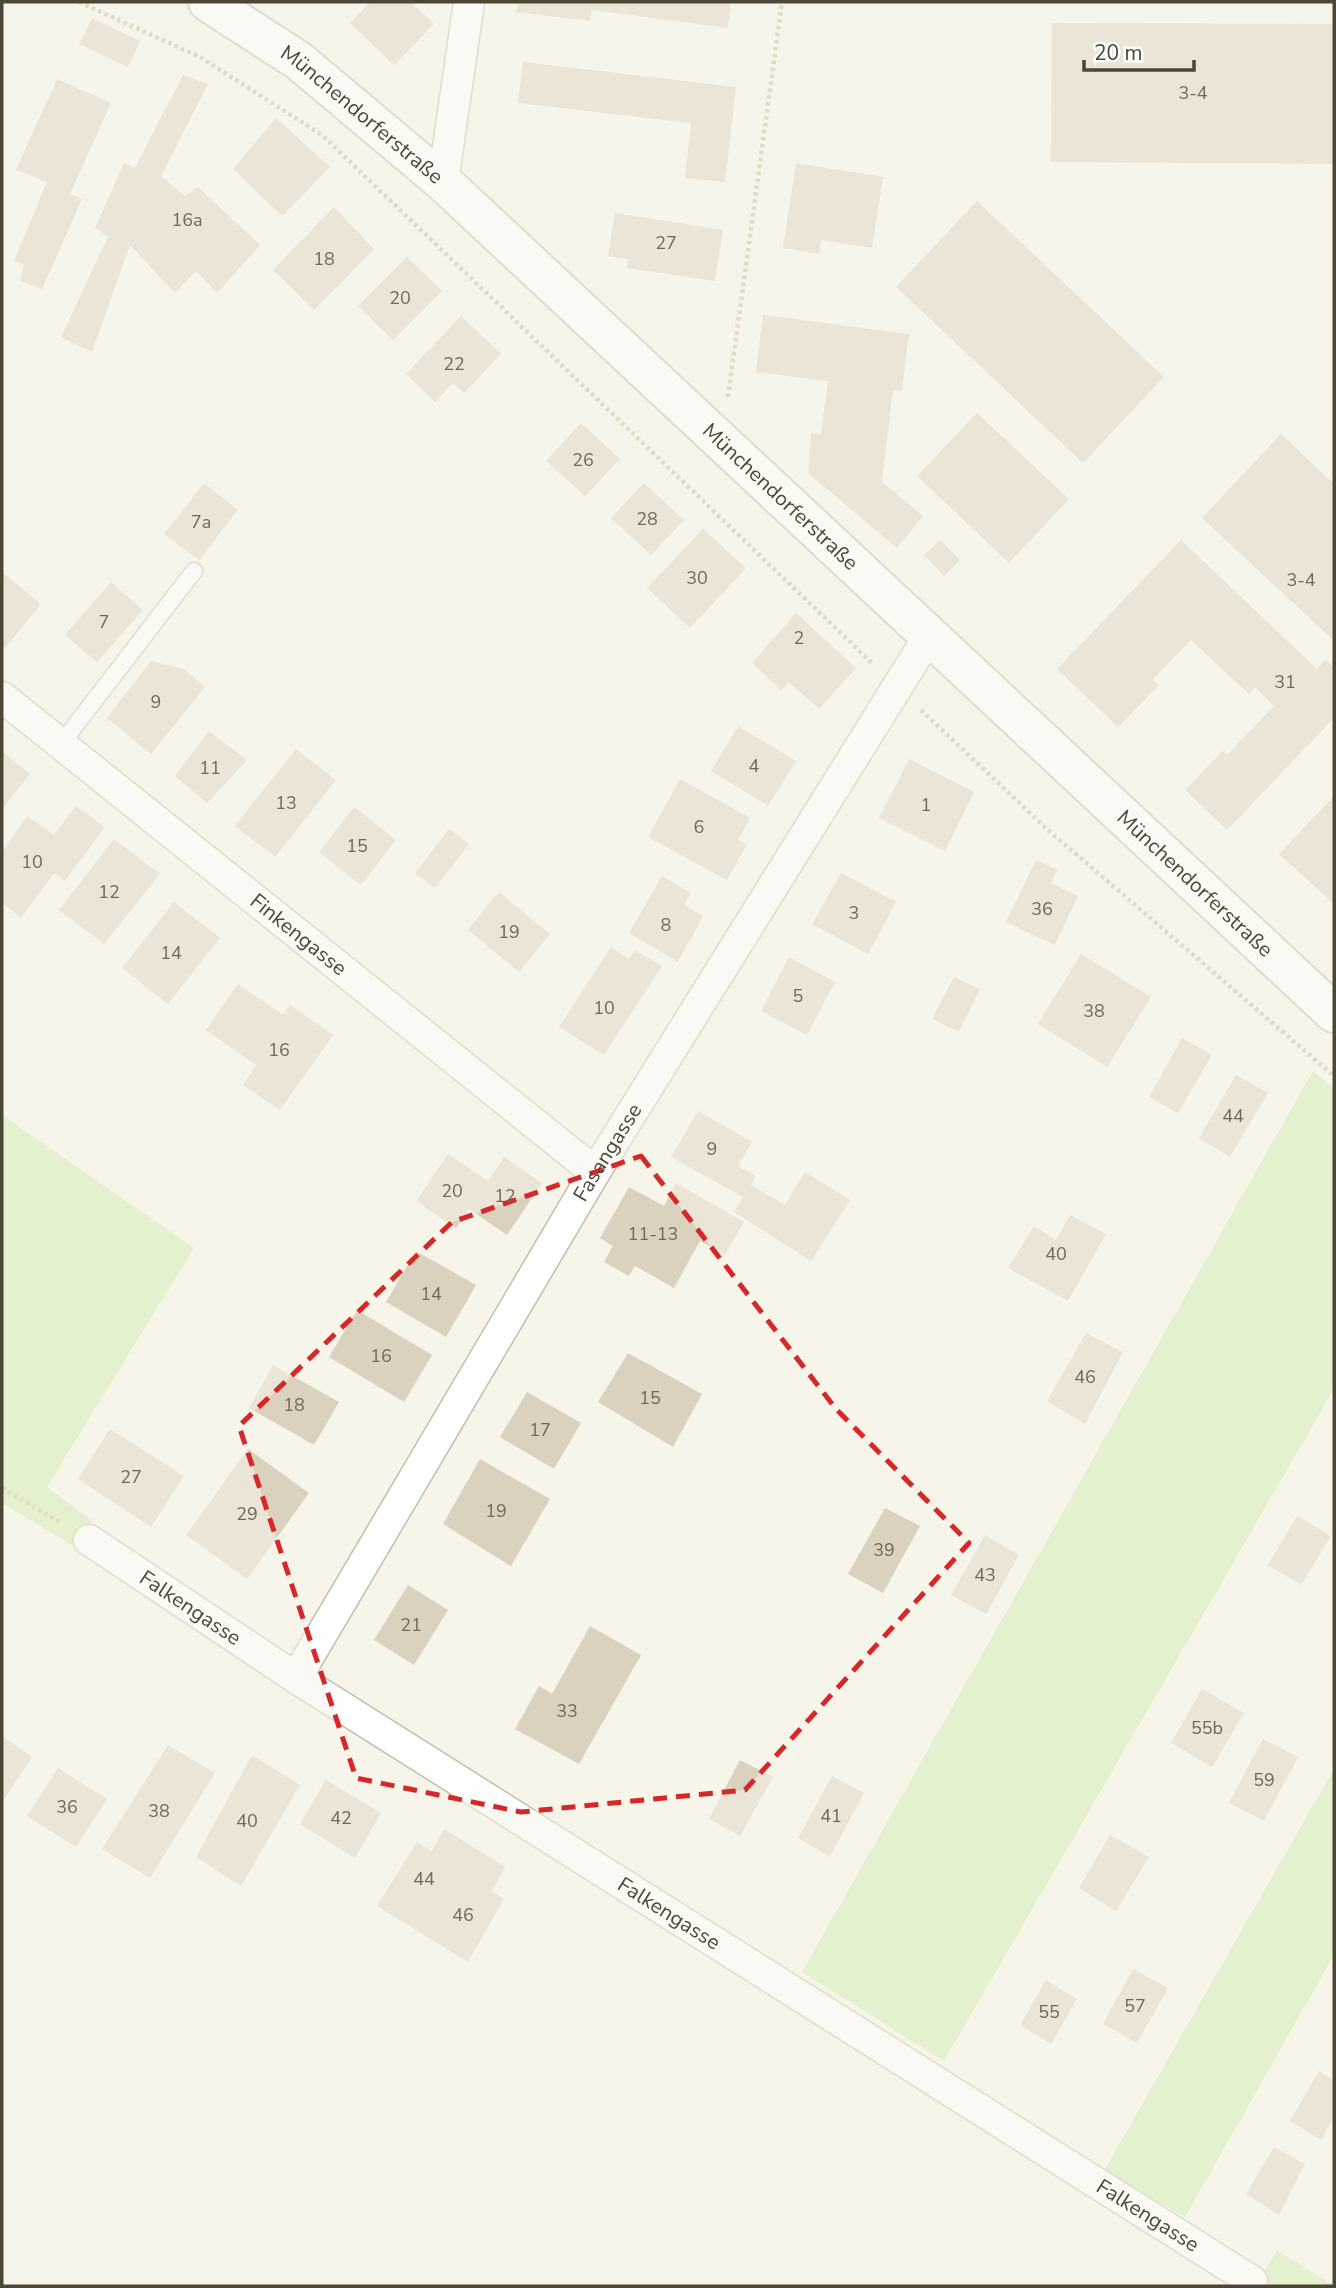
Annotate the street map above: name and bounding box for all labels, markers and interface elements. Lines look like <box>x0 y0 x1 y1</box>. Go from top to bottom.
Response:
scale bar <box>1084 28 1194 72</box>
street label: Münchendorferstraße <box>275 39 449 190</box>
text: 20 m <box>1094 39 1143 67</box>
house number: 3-4 <box>1178 81 1208 105</box>
house number: 16a <box>171 208 203 232</box>
house number: 27 <box>655 231 677 255</box>
house number: 18 <box>313 247 335 271</box>
house number: 20 <box>389 286 411 310</box>
house number: 22 <box>443 352 465 376</box>
street label: Münchendorferstraße <box>696 417 865 576</box>
house number: 26 <box>572 448 594 472</box>
house number: 28 <box>636 507 658 531</box>
house number: 7a <box>191 510 211 534</box>
house number: 30 <box>686 566 708 590</box>
house number: 3-4 <box>1286 568 1316 592</box>
house number: 7 <box>99 610 109 634</box>
house number: 2 <box>794 626 804 650</box>
house number: 31 <box>1274 670 1296 694</box>
house number: 9 <box>151 690 161 714</box>
house number: 4 <box>749 754 760 778</box>
house number: 11 <box>199 756 221 780</box>
house number: 13 <box>275 791 297 815</box>
house number: 1 <box>921 793 931 817</box>
street label: Münchendorferstraße <box>1111 804 1279 963</box>
house number: 6 <box>694 815 704 839</box>
house number: 15 <box>346 834 368 858</box>
house number: 10 <box>21 850 43 874</box>
house number: 12 <box>98 880 120 904</box>
street label: Finkengasse <box>244 887 353 982</box>
house number: 36 <box>1031 897 1053 921</box>
house number: 3 <box>849 901 859 925</box>
house number: 8 <box>661 913 671 937</box>
house number: 19 <box>498 920 520 944</box>
house number: 14 <box>160 941 182 965</box>
house number: 5 <box>793 984 803 1008</box>
house number: 10 <box>593 996 615 1020</box>
house number: 38 <box>1083 999 1105 1023</box>
house number: 16 <box>268 1038 290 1062</box>
street label: Fasangasse <box>567 1098 648 1207</box>
house number: 44 <box>1222 1104 1244 1128</box>
house number: 9 <box>707 1137 717 1161</box>
house number: 20 <box>441 1179 463 1203</box>
house number: 12 <box>494 1184 516 1208</box>
house number: 11-13 <box>628 1222 678 1246</box>
house number: 40 <box>1045 1242 1067 1266</box>
house number: 14 <box>420 1282 442 1306</box>
house number: 16 <box>370 1344 392 1368</box>
house number: 46 <box>1074 1365 1096 1389</box>
house number: 15 <box>639 1386 661 1410</box>
house number: 18 <box>283 1393 305 1417</box>
house number: 17 <box>529 1418 551 1442</box>
house number: 27 <box>120 1465 142 1489</box>
house number: 19 <box>485 1499 507 1523</box>
house number: 29 <box>236 1502 258 1526</box>
house number: 39 <box>873 1538 895 1562</box>
house number: 43 <box>974 1563 996 1587</box>
street label: Falkengasse <box>134 1564 247 1652</box>
house number: 21 <box>400 1613 422 1637</box>
house number: 33 <box>556 1699 578 1723</box>
house number: 55b <box>1191 1716 1223 1740</box>
house number: 59 <box>1253 1768 1275 1792</box>
house number: 36 <box>56 1795 78 1819</box>
house number: 38 <box>148 1799 170 1823</box>
house number: 41 <box>820 1804 842 1828</box>
house number: 42 <box>330 1806 352 1830</box>
house number: 40 <box>236 1809 258 1833</box>
house number: 44 <box>413 1867 435 1891</box>
street label: Falkengasse <box>612 1870 726 1956</box>
house number: 46 <box>452 1903 474 1927</box>
house number: 57 <box>1124 1994 1146 2018</box>
house number: 55 <box>1038 2000 1060 2024</box>
street label: Falkengasse <box>1091 2172 1205 2258</box>

